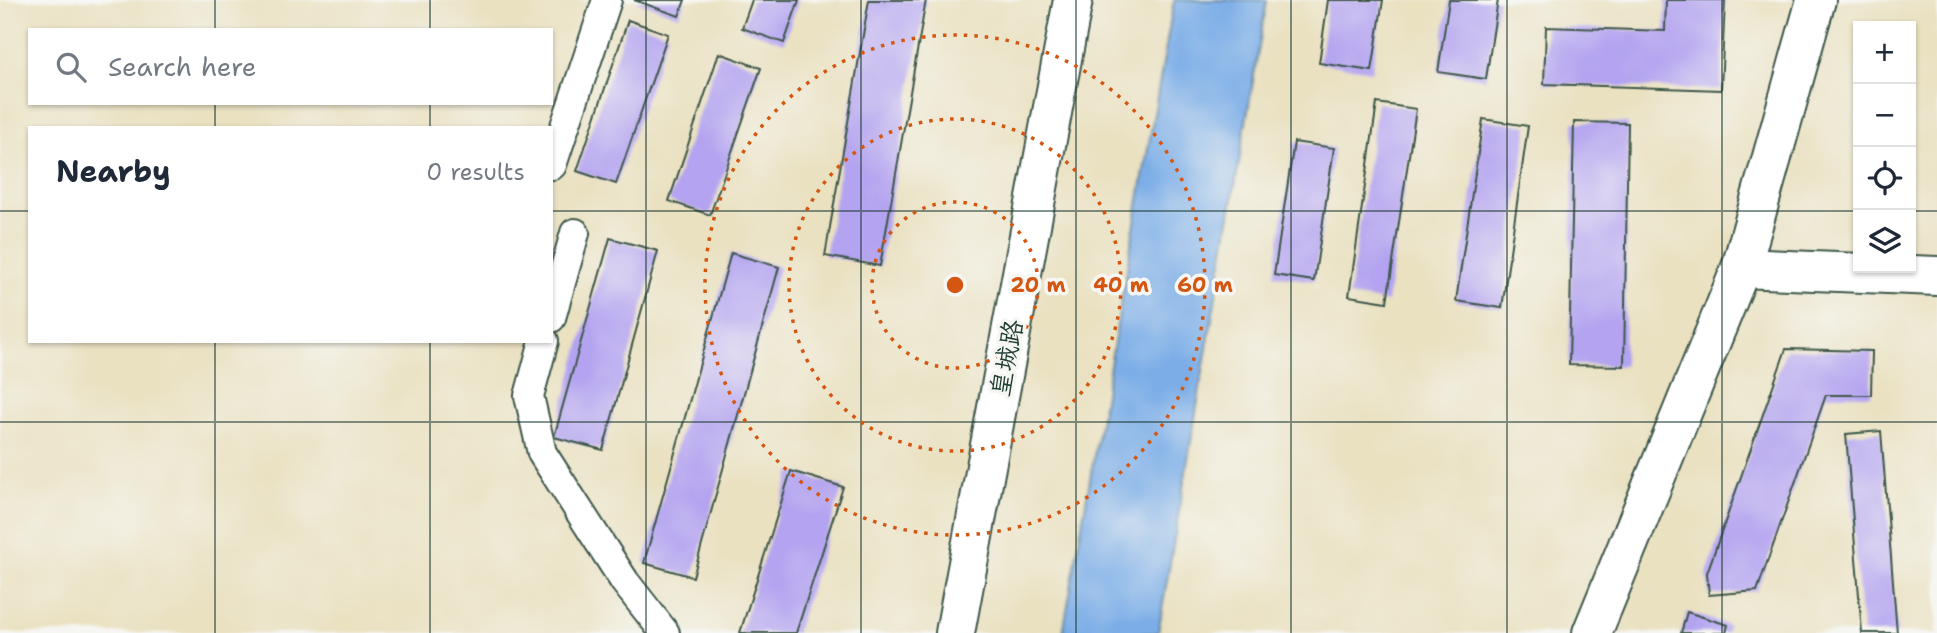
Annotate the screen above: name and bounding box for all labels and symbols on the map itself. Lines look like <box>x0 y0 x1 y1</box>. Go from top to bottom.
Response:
text: 20 m <box>1010 271 1066 299</box>
text: 40 m <box>1093 271 1149 299</box>
text: 60 m <box>1177 271 1233 299</box>
centre of rings <box>943 273 967 297</box>
street label: 皇城路 <box>981 316 1031 400</box>

